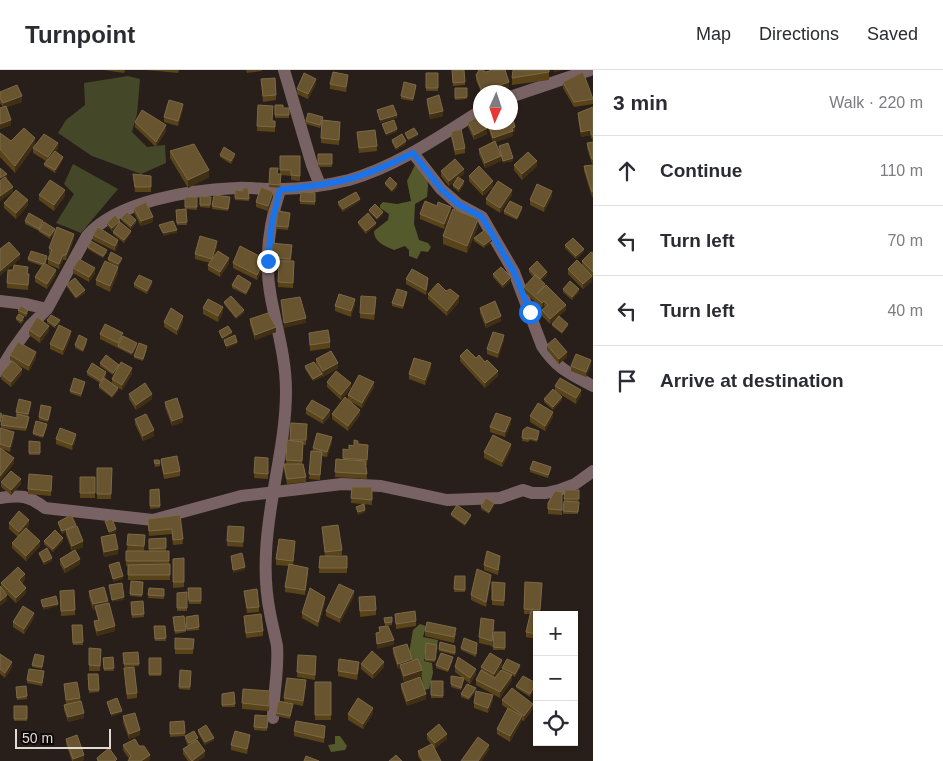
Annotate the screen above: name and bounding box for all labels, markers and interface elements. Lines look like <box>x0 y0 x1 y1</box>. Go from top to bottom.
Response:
text: Turnpoint <box>25 21 135 48</box>
text: Map <box>696 24 731 44</box>
text: Directions <box>759 24 839 44</box>
text: Saved <box>867 24 918 44</box>
north arrow <box>473 85 518 130</box>
text: 3 min <box>613 91 668 114</box>
text: Walk · 220 m <box>829 94 923 111</box>
icon: ahead <box>613 157 641 185</box>
text: Continue <box>660 160 742 181</box>
text: 110 m <box>880 162 923 179</box>
icon: left <box>613 227 641 255</box>
text: Turn left <box>660 230 735 251</box>
text: 70 m <box>887 232 923 249</box>
route end <box>257 250 280 273</box>
icon: left <box>613 297 641 325</box>
text: Turn left <box>660 300 735 321</box>
route start <box>519 301 542 324</box>
text: 40 m <box>887 302 923 319</box>
icon: arrive <box>613 367 641 395</box>
text: Arrive at destination <box>660 370 844 391</box>
map controls <box>533 611 578 746</box>
button: + <box>533 611 578 656</box>
button: − <box>533 656 578 701</box>
button: locate <box>533 701 578 746</box>
scale bar <box>15 726 111 749</box>
text: 50 m <box>22 730 53 746</box>

